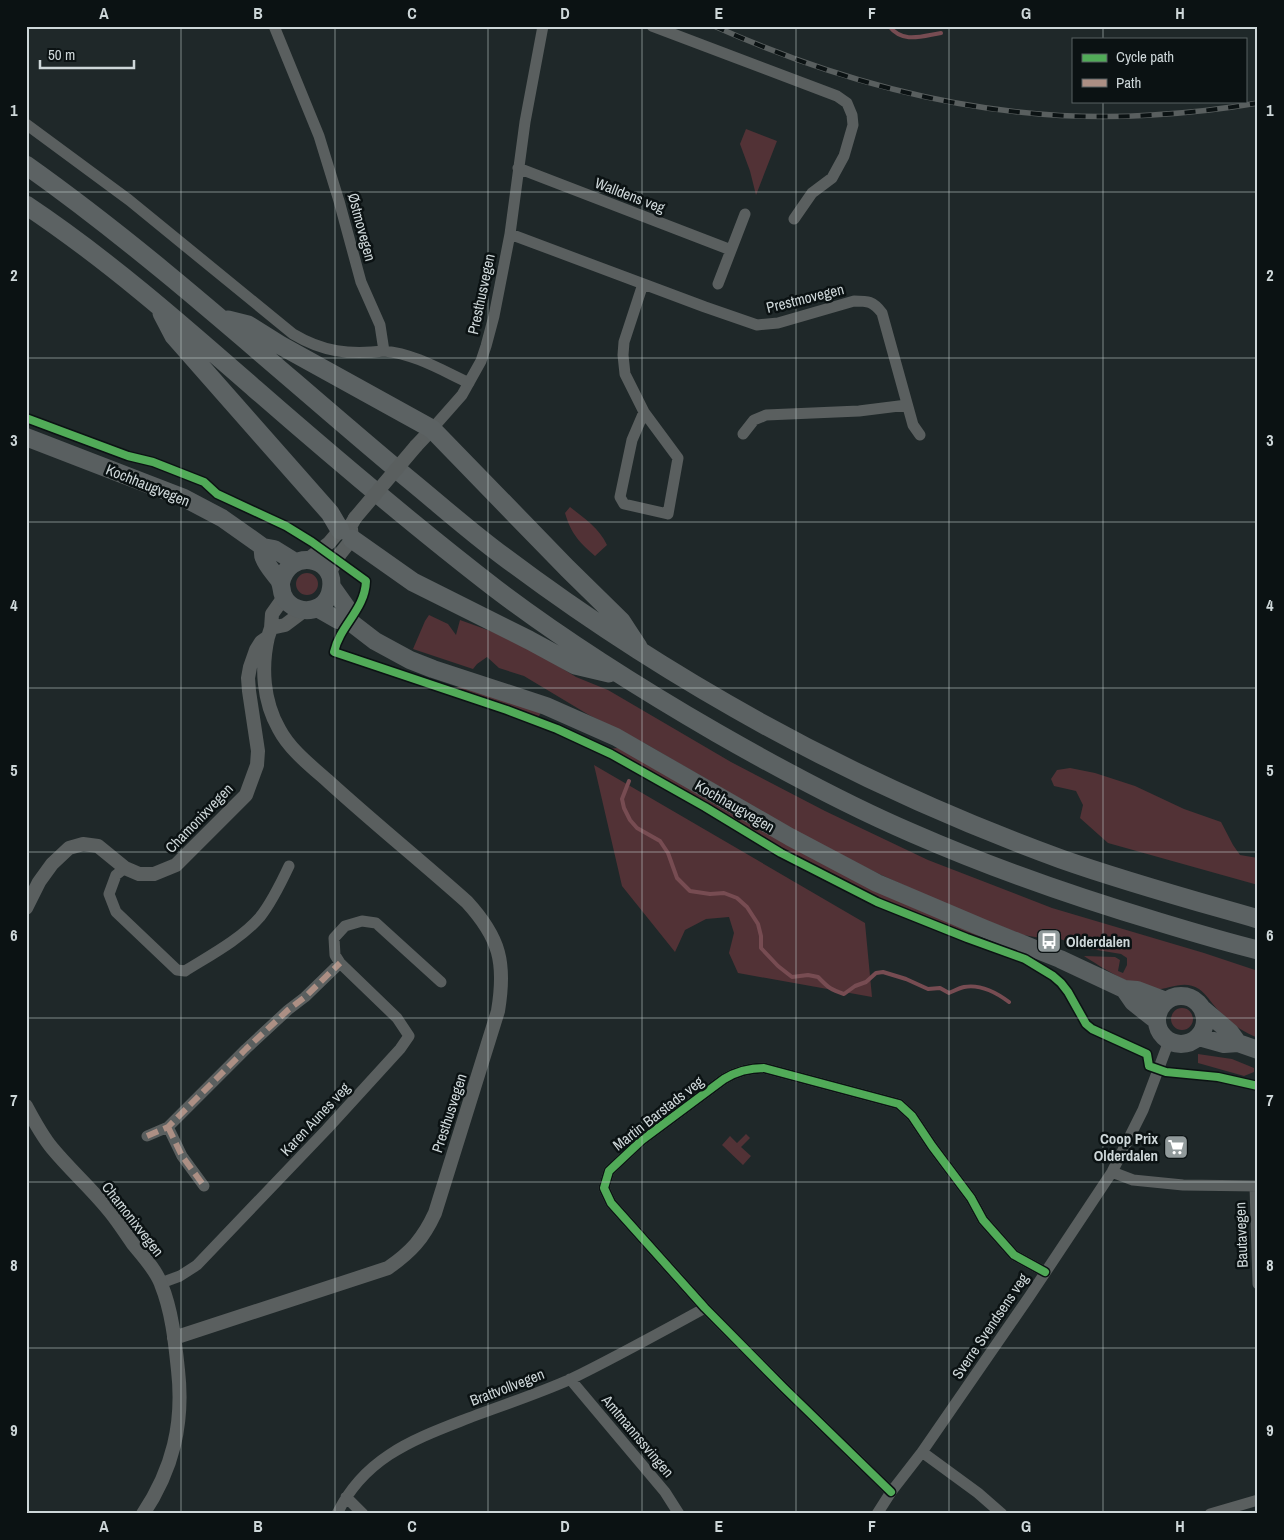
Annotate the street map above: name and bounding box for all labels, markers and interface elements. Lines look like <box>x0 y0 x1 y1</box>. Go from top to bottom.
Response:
text: A <box>99 2 109 24</box>
text: B <box>253 2 263 24</box>
text: C <box>407 2 417 24</box>
text: D <box>560 2 570 24</box>
text: E <box>715 2 724 24</box>
text: F <box>868 2 876 24</box>
text: G <box>1021 2 1031 24</box>
text: H <box>1175 2 1185 24</box>
scale bar <box>40 38 134 70</box>
legend <box>1072 38 1246 102</box>
text: 50 m <box>48 44 75 65</box>
text: Cycle path <box>1116 46 1174 67</box>
text: Path <box>1116 72 1141 93</box>
text: 1 <box>10 99 18 121</box>
text: 1 <box>1266 99 1274 121</box>
street label: Walldens veg <box>592 172 668 218</box>
street label: Østmovegen <box>343 191 381 263</box>
street label: Presthusvegen <box>462 252 500 336</box>
text: 2 <box>10 264 18 286</box>
text: 2 <box>1266 264 1274 286</box>
street label: Prestmovegen <box>764 278 846 318</box>
text: 3 <box>10 429 18 451</box>
text: 3 <box>1266 429 1274 451</box>
street label: Kochhaugvegen <box>103 459 193 511</box>
text: 4 <box>10 594 18 616</box>
text: 4 <box>1266 594 1274 616</box>
text: 5 <box>10 759 18 781</box>
text: 5 <box>1266 759 1274 781</box>
street label: Kochhaugvegen <box>691 775 779 837</box>
street label: Chamonixvegen <box>160 778 238 858</box>
text: 6 <box>10 924 18 946</box>
text: 6 <box>1266 924 1274 946</box>
bus stop icon: Olderdalen <box>1036 928 1062 954</box>
place label: Olderdalen <box>1066 931 1130 952</box>
street label: Presthusvegen <box>426 1071 472 1155</box>
street label: Martin Barstads veg <box>608 1071 708 1155</box>
street label: Karen Aunes veg <box>275 1077 355 1160</box>
text: 7 <box>10 1089 18 1111</box>
text: 7 <box>1266 1089 1274 1111</box>
place label: Coop Prix Olderdalen <box>1094 1128 1158 1166</box>
supermarket icon: Coop Prix Olderdalen <box>1163 1134 1189 1160</box>
street label: Chamonixvegen <box>97 1177 169 1261</box>
street label: Bautavegen <box>1229 1202 1253 1268</box>
text: 8 <box>10 1254 18 1276</box>
text: 8 <box>1266 1254 1274 1276</box>
street label: Sverre Svendsens veg <box>947 1269 1033 1383</box>
street label: Brattvollvegen <box>467 1363 547 1411</box>
street label: Amtmannssvingen <box>597 1389 679 1482</box>
text: 9 <box>10 1419 18 1441</box>
text: 9 <box>1266 1419 1274 1441</box>
text: A <box>99 1515 109 1537</box>
text: B <box>253 1515 263 1537</box>
text: C <box>407 1515 417 1537</box>
text: D <box>560 1515 570 1537</box>
text: E <box>715 1515 724 1537</box>
text: F <box>868 1515 876 1537</box>
text: G <box>1021 1515 1031 1537</box>
text: H <box>1175 1515 1185 1537</box>

